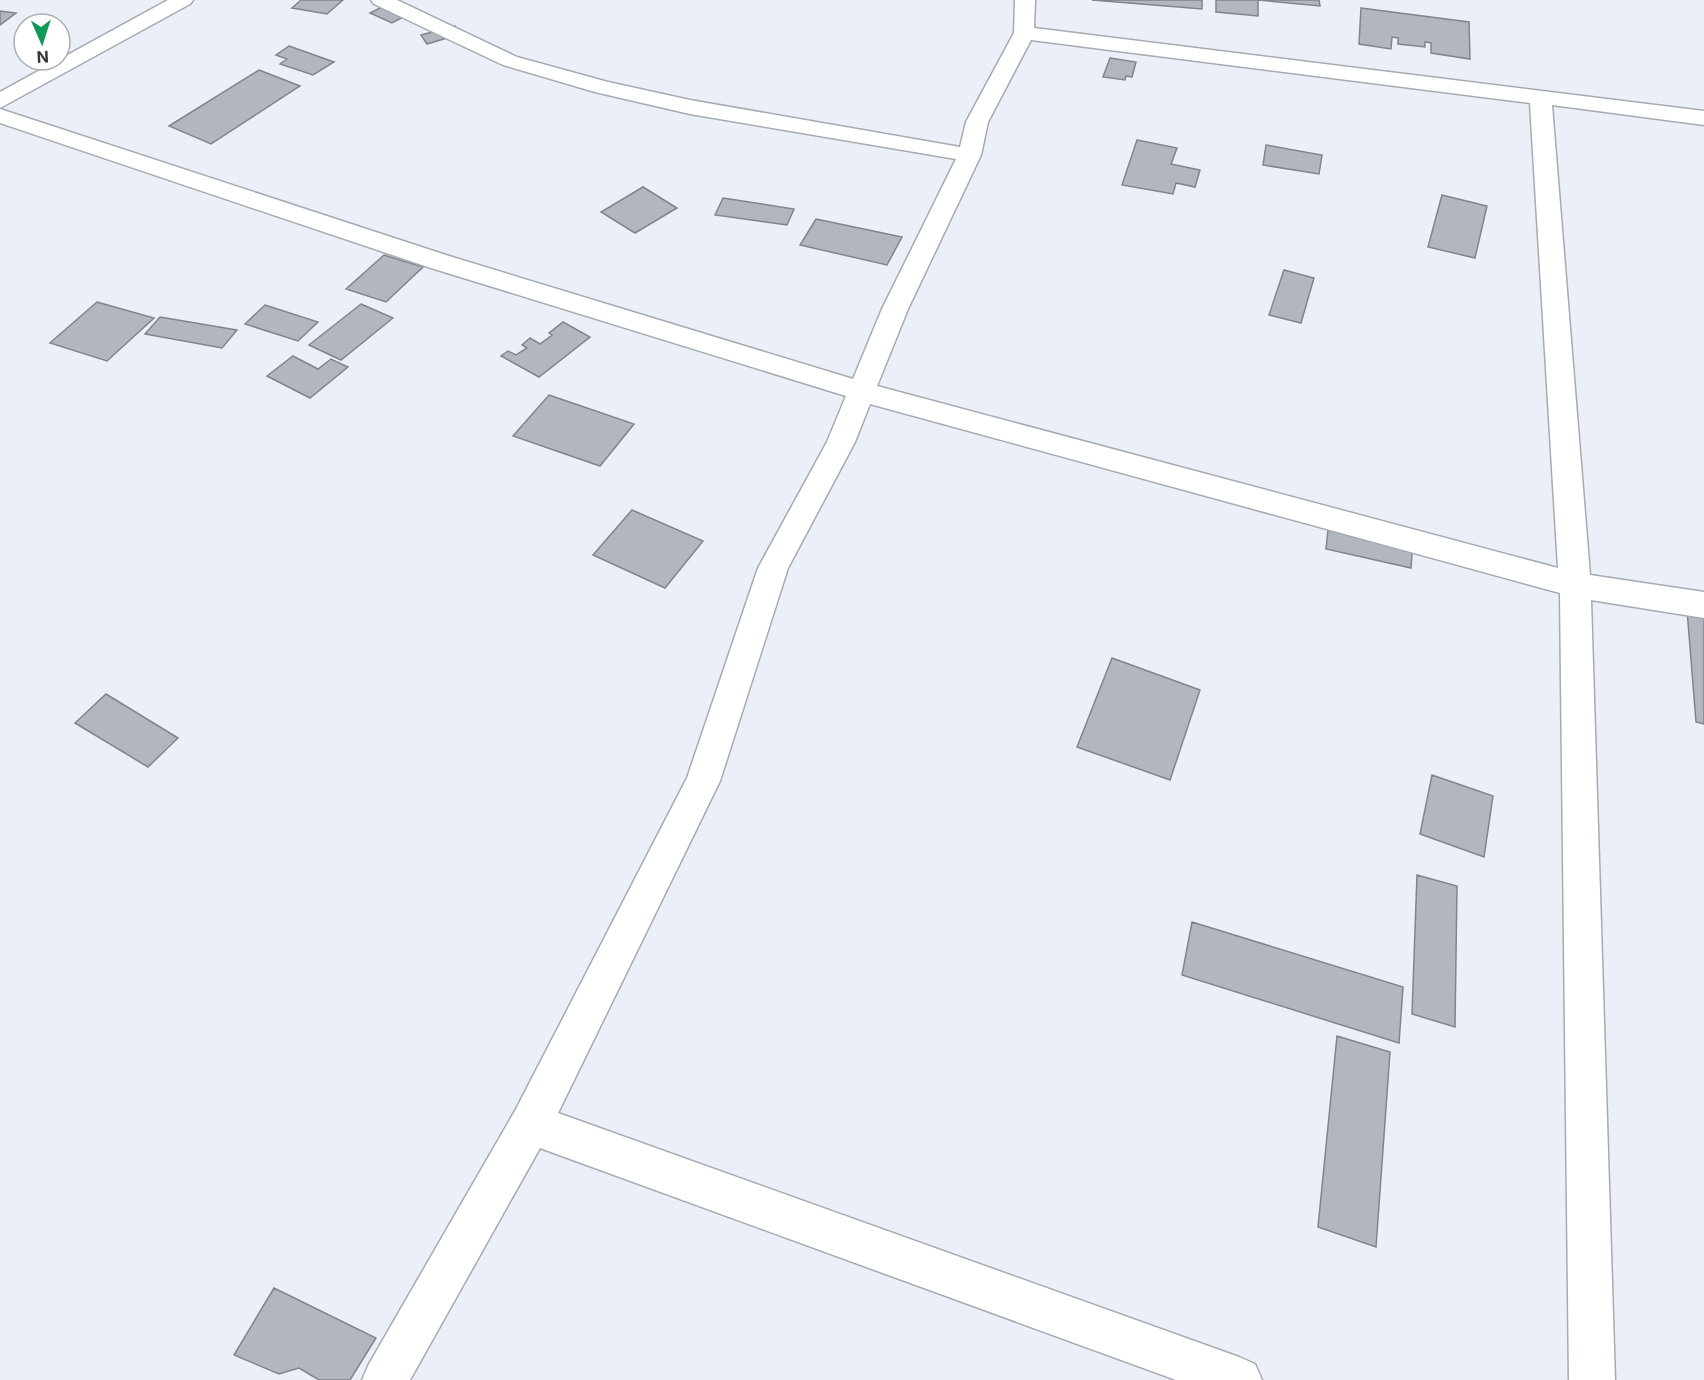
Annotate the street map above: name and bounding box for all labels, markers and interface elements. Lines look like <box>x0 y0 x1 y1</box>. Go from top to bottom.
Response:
north arrow <box>12 12 72 72</box>
text: N <box>36 47 49 67</box>

